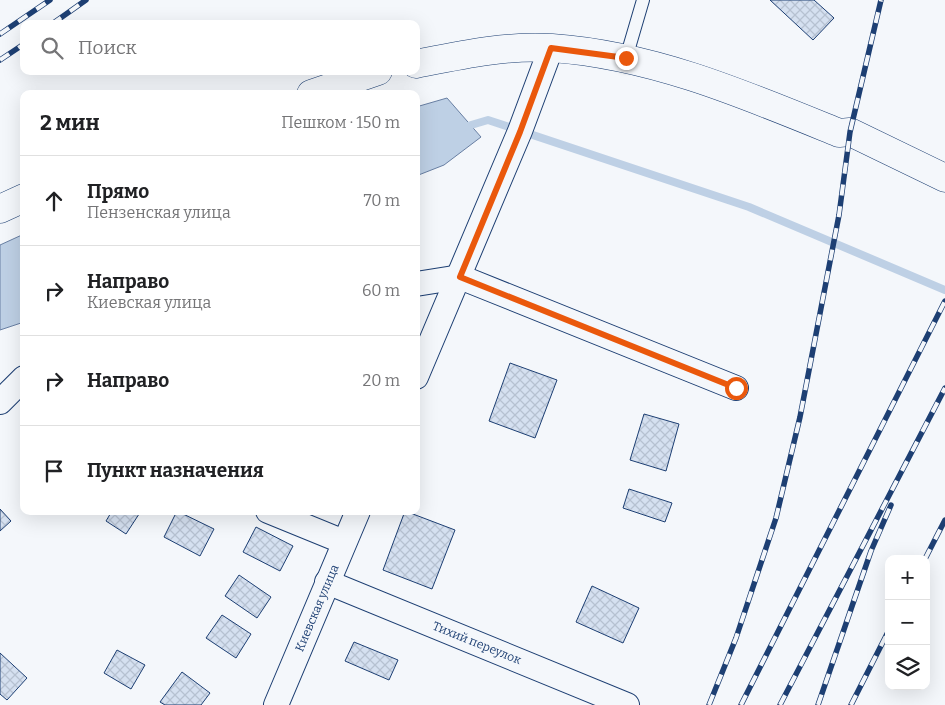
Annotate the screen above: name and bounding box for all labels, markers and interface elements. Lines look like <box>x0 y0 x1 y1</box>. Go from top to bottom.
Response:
search box <box>20 20 420 75</box>
icon: search <box>38 34 66 62</box>
text: Поиск <box>78 36 137 59</box>
route end <box>615 47 638 70</box>
text: 2 мин <box>40 110 100 136</box>
text: Пешком · 150 m <box>281 113 400 132</box>
text: Прямо <box>87 180 149 203</box>
icon: ahead <box>40 187 68 215</box>
text: 70 m <box>364 191 400 210</box>
text: Пензенская улица <box>87 203 231 222</box>
text: Направо <box>87 270 169 293</box>
icon: right <box>40 277 68 305</box>
text: 60 m <box>362 281 400 300</box>
text: Киевская улица <box>87 293 211 312</box>
icon: right <box>40 367 68 395</box>
text: Направо <box>87 369 169 392</box>
text: 20 m <box>363 371 400 390</box>
route start <box>725 377 748 400</box>
icon: arrive <box>40 457 68 485</box>
text: Пункт назначения <box>87 459 264 482</box>
map controls <box>885 555 930 690</box>
button: + <box>885 555 930 600</box>
street label: Киевская улица <box>292 562 342 654</box>
button: − <box>885 600 930 645</box>
street label: Тихий переулок <box>431 619 523 667</box>
button: layers <box>885 645 930 690</box>

